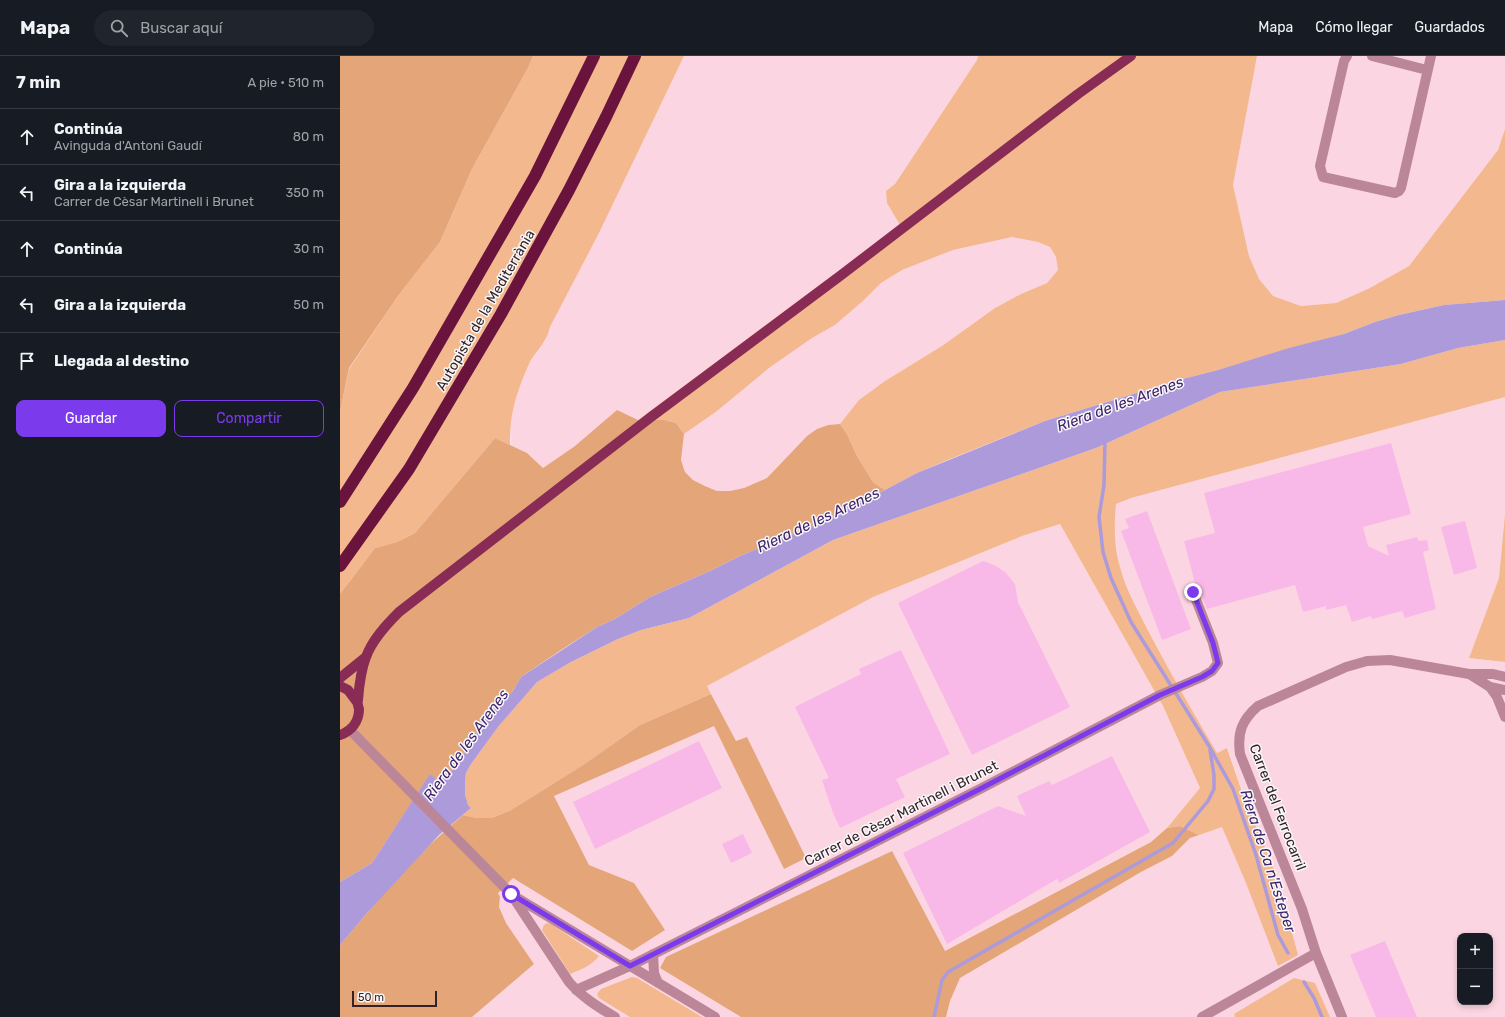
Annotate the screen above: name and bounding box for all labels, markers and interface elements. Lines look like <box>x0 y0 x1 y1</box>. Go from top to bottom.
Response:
search box <box>94 10 374 46</box>
text: Mapa <box>20 16 70 39</box>
icon: search <box>108 17 130 39</box>
text: Buscar aquí <box>140 19 222 37</box>
text: Mapa <box>1258 19 1293 36</box>
text: Cómo llegar <box>1315 19 1393 36</box>
text: Guardados <box>1415 19 1485 36</box>
text: 7 min <box>16 72 61 92</box>
text: A pie · 510 m <box>248 75 324 90</box>
text: Continúa <box>54 120 123 138</box>
icon: ahead <box>16 126 38 148</box>
text: 80 m <box>293 129 324 144</box>
text: Avinguda d'Antoni Gaudí <box>54 138 202 153</box>
text: Gira a la izquierda <box>54 176 186 194</box>
icon: left <box>16 182 38 204</box>
text: 350 m <box>285 185 324 200</box>
text: Carrer de Cèsar Martinell i Brunet <box>54 194 254 209</box>
street label: Autopista de la Mediterrània <box>432 227 538 394</box>
icon: ahead <box>16 238 38 260</box>
text: Continúa <box>54 240 123 258</box>
text: 30 m <box>293 241 324 256</box>
icon: left <box>16 294 38 316</box>
text: Gira a la izquierda <box>54 296 186 314</box>
text: 50 m <box>293 297 324 312</box>
icon: arrive <box>16 350 38 372</box>
text: Llegada al destino <box>54 352 189 370</box>
water label: Riera de les Arenes <box>1054 373 1186 435</box>
button: Guardar <box>16 400 166 437</box>
button: Compartir <box>174 400 324 437</box>
water label: Riera de les Arenes <box>754 484 883 556</box>
route end <box>1184 583 1202 601</box>
water label: Riera de les Arenes <box>420 685 513 804</box>
street label: Carrer del Ferrocarril <box>1246 742 1310 873</box>
street label: Carrer de Cèsar Martinell i Brunet <box>802 757 1001 870</box>
water label: Riera de Ca n'Esteper <box>1236 787 1300 936</box>
route start <box>502 885 520 903</box>
map controls <box>1457 933 1493 1005</box>
button: + <box>1457 933 1493 969</box>
button: − <box>1457 969 1493 1005</box>
scale bar <box>352 989 437 1008</box>
text: 50 m <box>358 991 384 1004</box>

